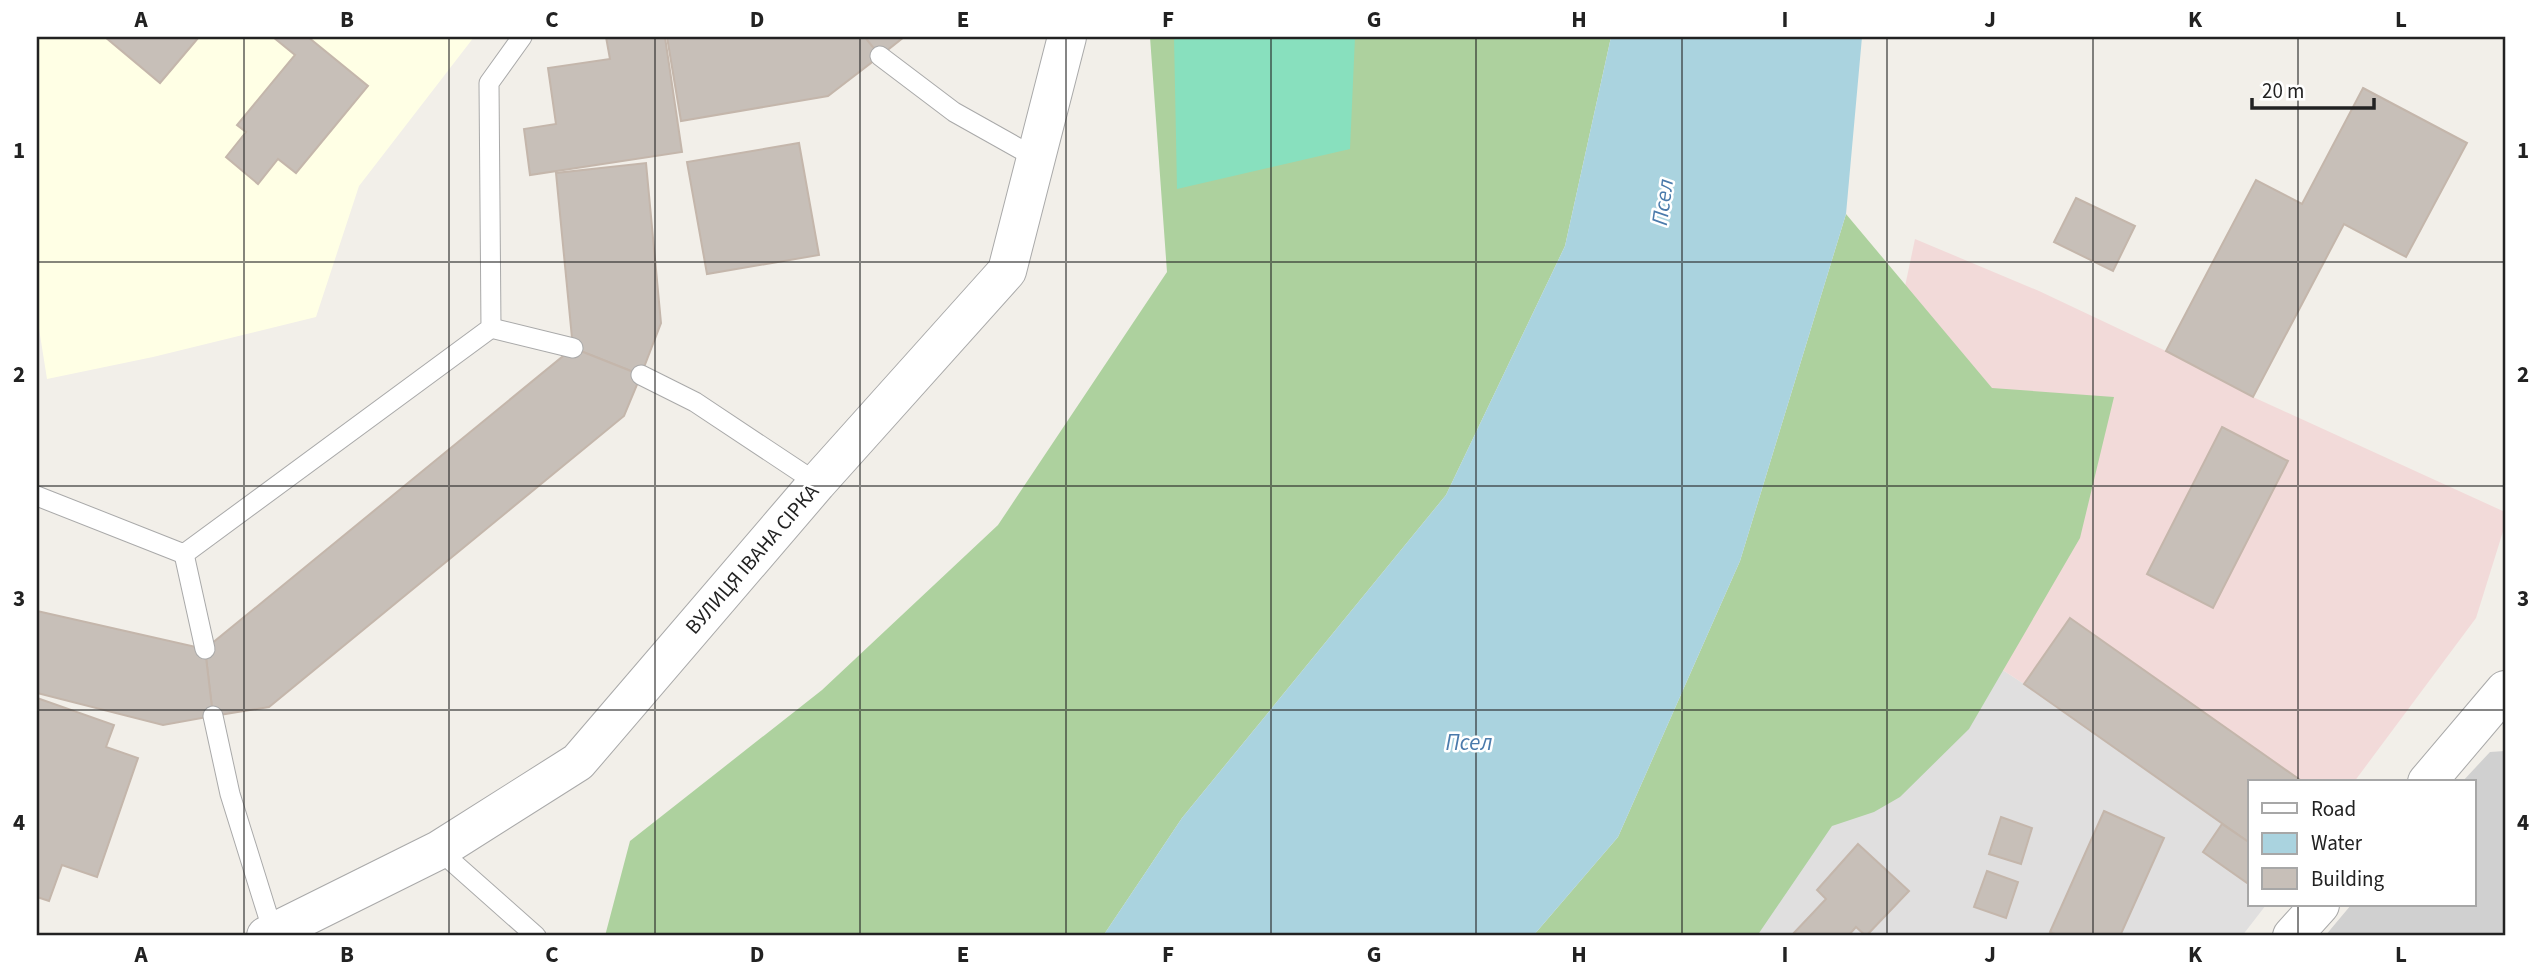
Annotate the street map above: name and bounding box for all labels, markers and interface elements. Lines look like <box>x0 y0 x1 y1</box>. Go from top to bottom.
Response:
text: A <box>133 3 148 36</box>
text: B <box>340 3 354 36</box>
text: C <box>545 3 559 36</box>
text: D <box>750 3 764 36</box>
text: E <box>957 3 969 36</box>
text: F <box>1162 3 1174 36</box>
text: G <box>1367 3 1381 36</box>
text: H <box>1571 3 1587 36</box>
text: I <box>1782 3 1788 36</box>
text: J <box>1984 3 1996 36</box>
text: K <box>2188 3 2203 36</box>
text: L <box>2395 3 2407 36</box>
scale bar <box>2252 66 2374 110</box>
text: 20 m <box>2262 76 2304 106</box>
text: 1 <box>13 134 25 167</box>
text: 1 <box>2517 134 2529 167</box>
water label: Псел <box>1643 177 1682 228</box>
text: 2 <box>13 358 25 391</box>
text: 2 <box>2517 358 2529 391</box>
street label: ВУЛИЦЯ ІВАНА СІРКА <box>678 477 826 641</box>
text: 3 <box>13 582 25 615</box>
text: 3 <box>2517 582 2529 615</box>
water label: Псел <box>1446 726 1492 759</box>
legend <box>2248 780 2476 906</box>
text: Road <box>2311 794 2356 824</box>
text: 4 <box>13 806 25 839</box>
text: 4 <box>2517 806 2529 839</box>
text: Water <box>2311 828 2363 858</box>
text: Building <box>2311 864 2385 894</box>
text: A <box>133 938 148 971</box>
text: B <box>340 938 354 971</box>
text: C <box>545 938 559 971</box>
text: D <box>750 938 764 971</box>
text: E <box>957 938 969 971</box>
text: F <box>1162 938 1174 971</box>
text: G <box>1367 938 1381 971</box>
text: H <box>1571 938 1587 971</box>
text: I <box>1782 938 1788 971</box>
text: J <box>1984 938 1996 971</box>
text: K <box>2188 938 2203 971</box>
text: L <box>2395 938 2407 971</box>

